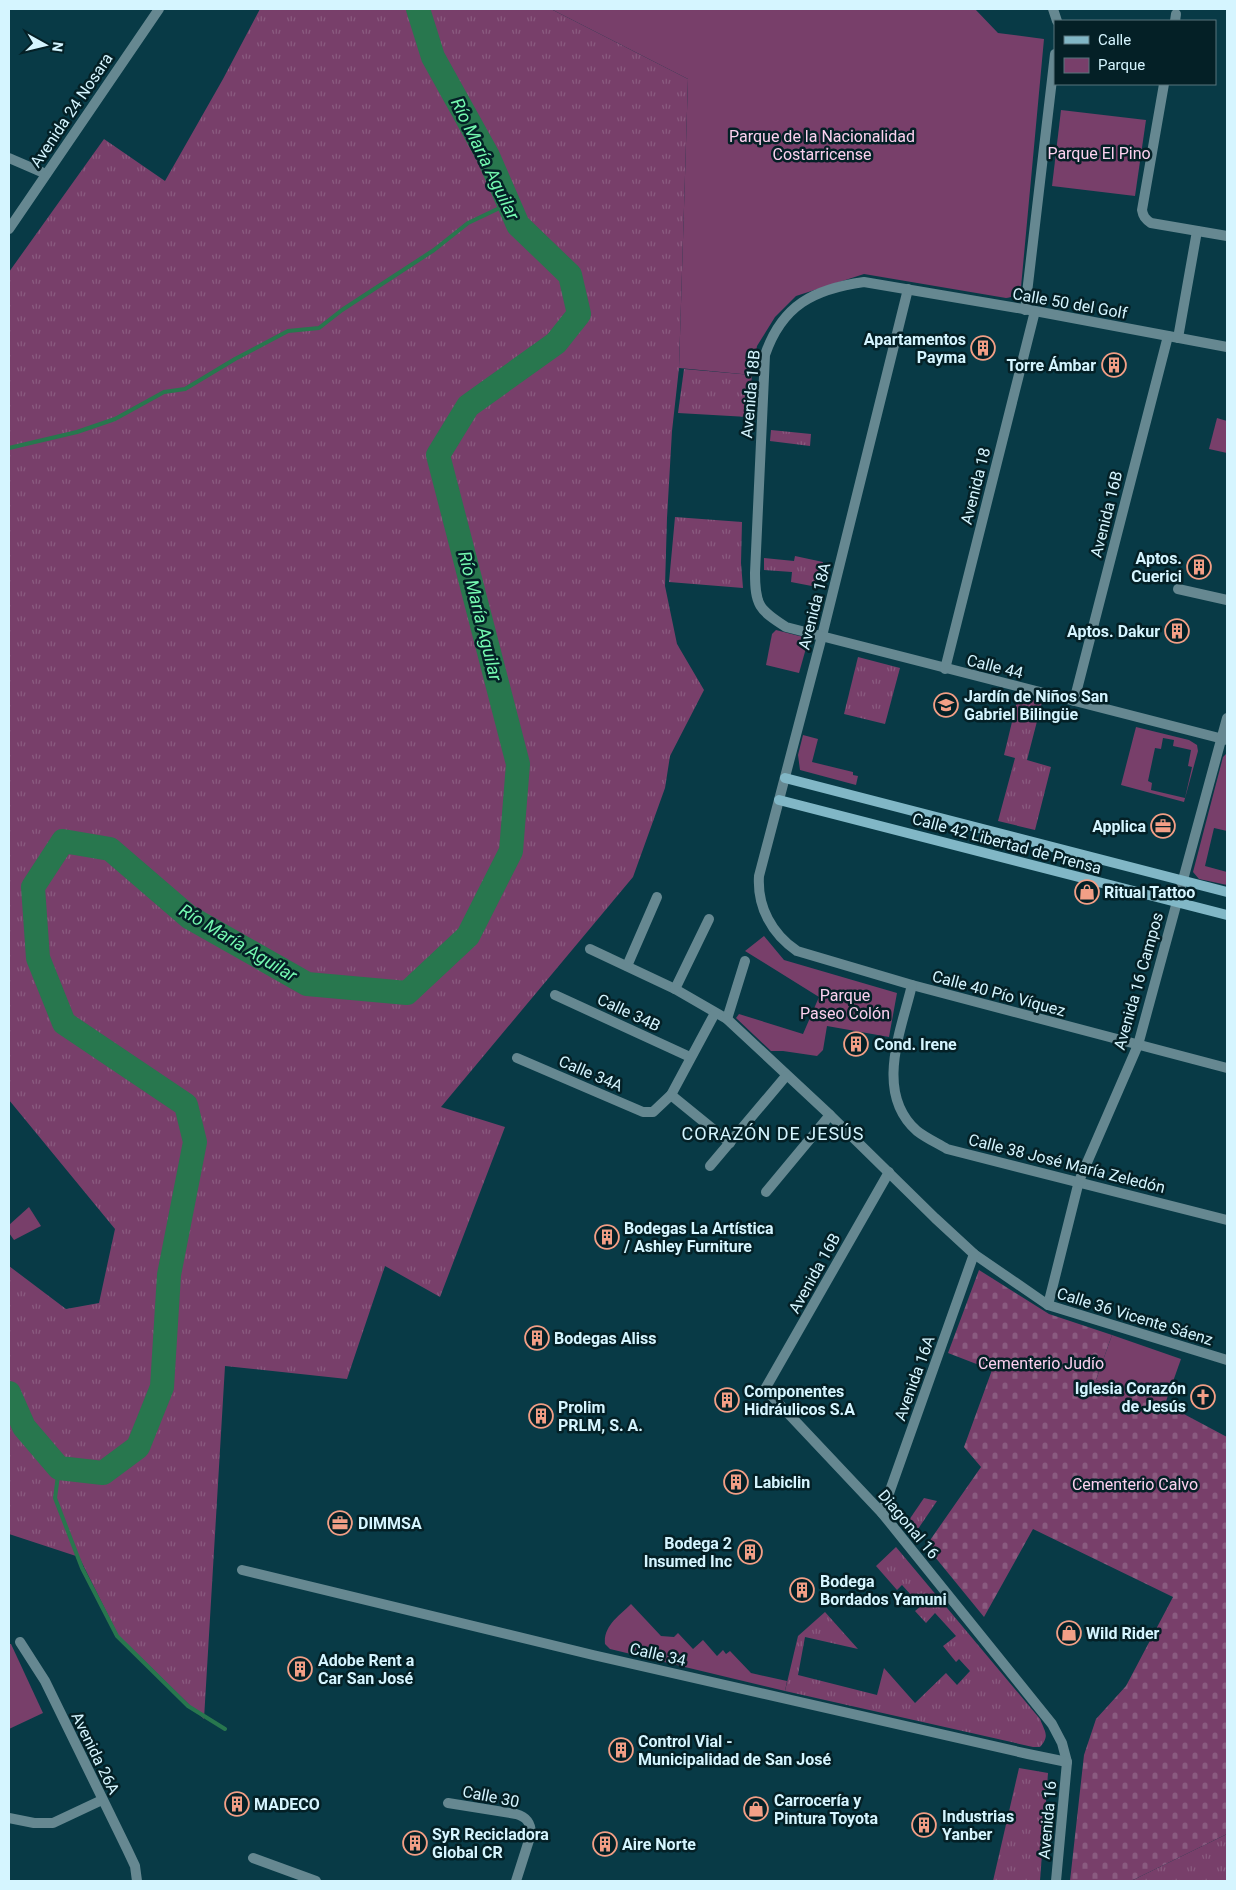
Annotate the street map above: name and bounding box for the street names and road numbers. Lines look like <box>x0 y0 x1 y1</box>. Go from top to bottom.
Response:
street label: Avenida 24 Nosara <box>26 49 117 171</box>
street label: Calle 50 del Golf <box>1011 284 1129 323</box>
street label: Avenida 18B <box>737 349 764 439</box>
street label: Avenida 18 <box>957 446 994 527</box>
street label: Avenida 16B <box>1087 469 1126 559</box>
street label: Avenida 18A <box>794 560 835 652</box>
street label: Calle 44 <box>965 650 1025 683</box>
street label: Calle 42 Libertad de Prensa <box>910 809 1104 878</box>
street label: Avenida 16 Campos <box>1110 910 1167 1052</box>
street label: Calle 40 Pío Víquez <box>930 967 1068 1020</box>
street label: Calle 34B <box>594 990 663 1035</box>
street label: Calle 34A <box>556 1051 626 1096</box>
street label: Calle 38 José María Zeledón <box>967 1130 1167 1197</box>
street label: Avenida 16B <box>785 1230 844 1317</box>
street label: Calle 36 Vicente Sáenz <box>1055 1284 1215 1349</box>
street label: Avenida 16A <box>890 1333 939 1423</box>
street label: Diagonal 16 <box>874 1486 943 1563</box>
street label: Calle 34 <box>628 1639 688 1670</box>
street label: Avenida 26A <box>67 1709 124 1798</box>
street label: Avenida 16 <box>1035 1780 1060 1860</box>
street label: Calle 30 <box>461 1782 521 1811</box>

